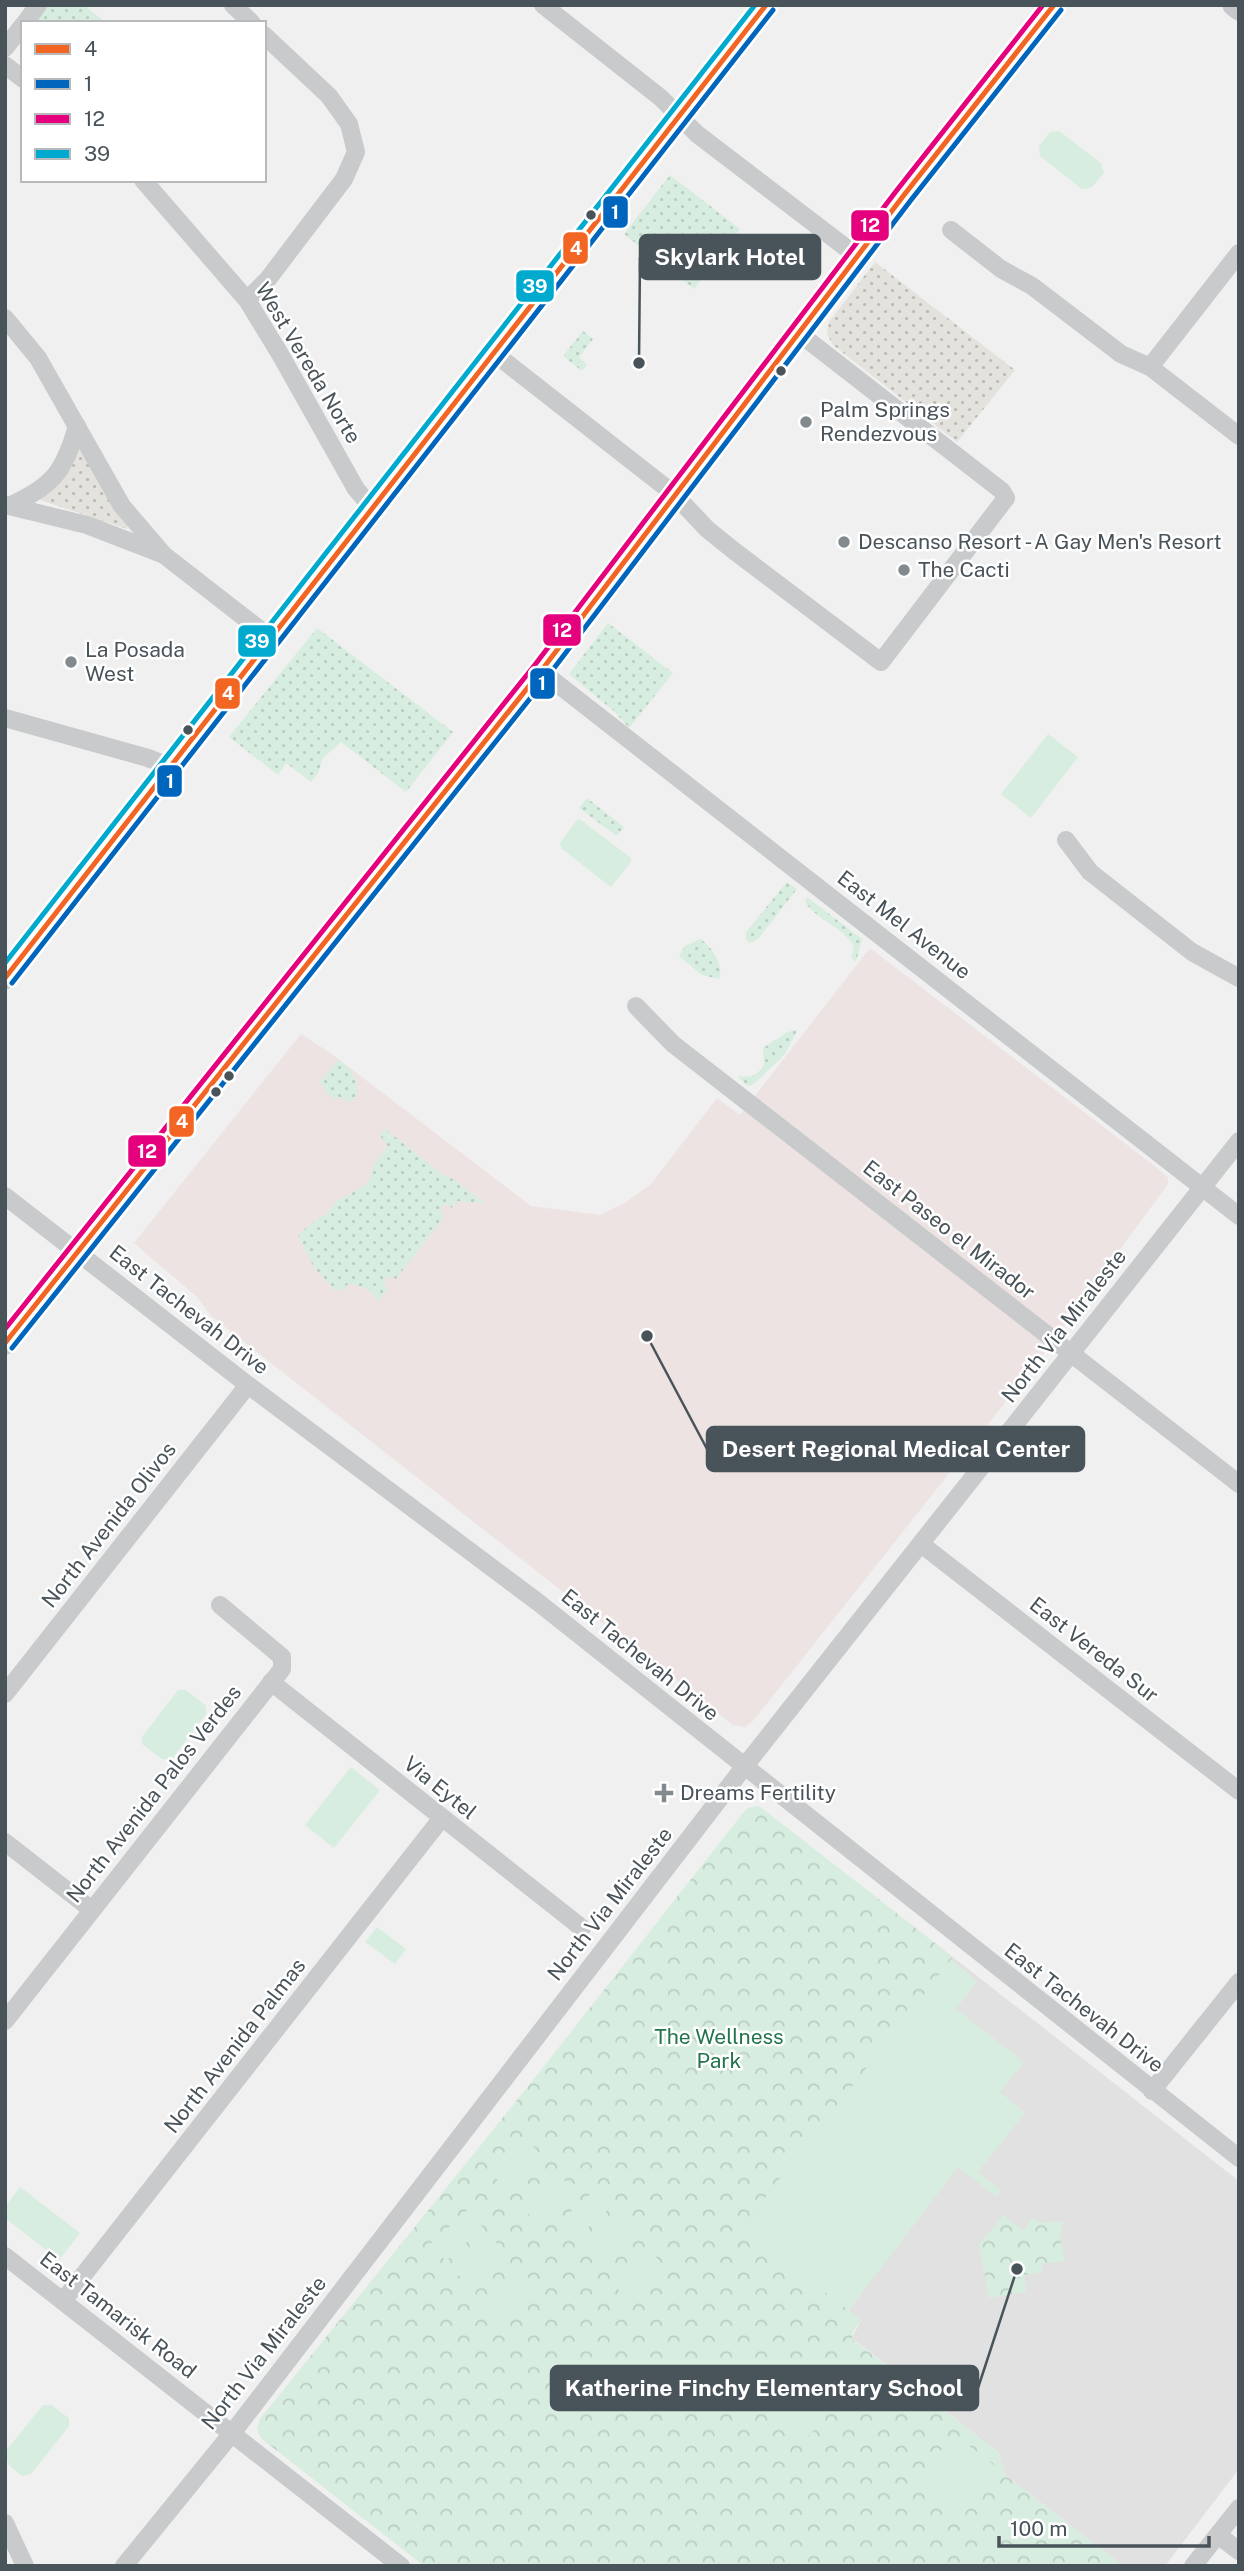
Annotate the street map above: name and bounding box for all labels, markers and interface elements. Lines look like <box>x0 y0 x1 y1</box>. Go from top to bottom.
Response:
legend <box>21 21 266 182</box>
text: 4 <box>84 36 97 61</box>
text: 1 <box>84 71 93 96</box>
text: 12 <box>84 106 105 131</box>
text: 39 <box>84 141 110 166</box>
line badge: 1 <box>602 195 629 229</box>
text: 1 <box>611 201 619 223</box>
unlabelled marker <box>584 208 598 222</box>
line badge: 12 <box>850 209 890 242</box>
text: 12 <box>860 214 880 236</box>
line badge: 4 <box>562 231 589 265</box>
callout: Skylark Hotel <box>640 235 820 279</box>
text: 4 <box>570 237 582 259</box>
text: Skylark Hotel <box>654 243 806 270</box>
line badge: 39 <box>515 269 555 303</box>
text: 39 <box>522 275 548 297</box>
street label: West Vereda Norte <box>250 278 366 448</box>
unlabelled marker <box>774 364 788 378</box>
place label: Palm Springs Rendezvous <box>820 397 950 446</box>
marker: Palm Springs Rendezvous <box>798 414 814 430</box>
place label: Descanso Resort - A Gay Men's Resort <box>858 529 1222 554</box>
marker: Descanso Resort - A Gay Men's Resort <box>836 534 852 550</box>
place label: The Cacti <box>918 557 1010 582</box>
marker: The Cacti <box>896 562 912 578</box>
line badge: 12 <box>542 613 582 647</box>
text: 12 <box>552 619 572 641</box>
line badge: 39 <box>237 624 277 658</box>
text: 39 <box>244 630 270 652</box>
place label: La Posada West <box>85 637 185 686</box>
marker: La Posada West <box>63 654 79 670</box>
line badge: 1 <box>529 667 556 700</box>
text: 1 <box>538 672 546 694</box>
line badge: 4 <box>214 677 241 710</box>
text: 4 <box>222 682 234 704</box>
unlabelled marker <box>181 723 195 737</box>
line badge: 1 <box>156 764 183 798</box>
text: 1 <box>166 770 174 792</box>
street label: East Mel Avenue <box>833 865 976 984</box>
unlabelled marker <box>222 1069 236 1083</box>
unlabelled marker <box>209 1085 223 1099</box>
line badge: 4 <box>168 1105 195 1138</box>
text: 4 <box>176 1110 188 1132</box>
line badge: 12 <box>127 1134 167 1168</box>
text: 12 <box>137 1140 157 1162</box>
street label: East Paseo el Mirador <box>858 1155 1040 1304</box>
street label: East Tachevah Drive <box>105 1240 274 1380</box>
street label: North Via Miraleste <box>996 1244 1131 1407</box>
callout: Desert Regional Medical Center <box>707 1427 1084 1471</box>
text: Desert Regional Medical Center <box>722 1435 1070 1462</box>
street label: North Avenida Olivos <box>36 1437 181 1612</box>
street label: East Tachevah Drive <box>557 1583 724 1726</box>
street label: East Vereda Sur <box>1025 1592 1164 1708</box>
street label: North Avenida Palos Verdes <box>61 1680 246 1907</box>
street label: Via Eytel <box>399 1751 482 1824</box>
place label: Dreams Fertility <box>680 1780 836 1805</box>
marker: Dreams Fertility <box>654 1783 674 1803</box>
street label: North Via Miraleste <box>542 1822 677 1985</box>
street label: East Tachevah Drive <box>1000 1938 1169 2078</box>
street label: North Avenida Palmas <box>159 1953 311 2138</box>
park label: The Wellness Park <box>654 2024 784 2073</box>
street label: East Tamarisk Road <box>35 2246 201 2383</box>
street label: North Via Miraleste <box>196 2271 331 2434</box>
callout: Katherine Finchy Elementary School <box>551 2366 978 2410</box>
text: Katherine Finchy Elementary School <box>565 2374 963 2401</box>
scale bar <box>999 2504 1209 2548</box>
text: 100 m <box>1010 2516 1067 2541</box>

